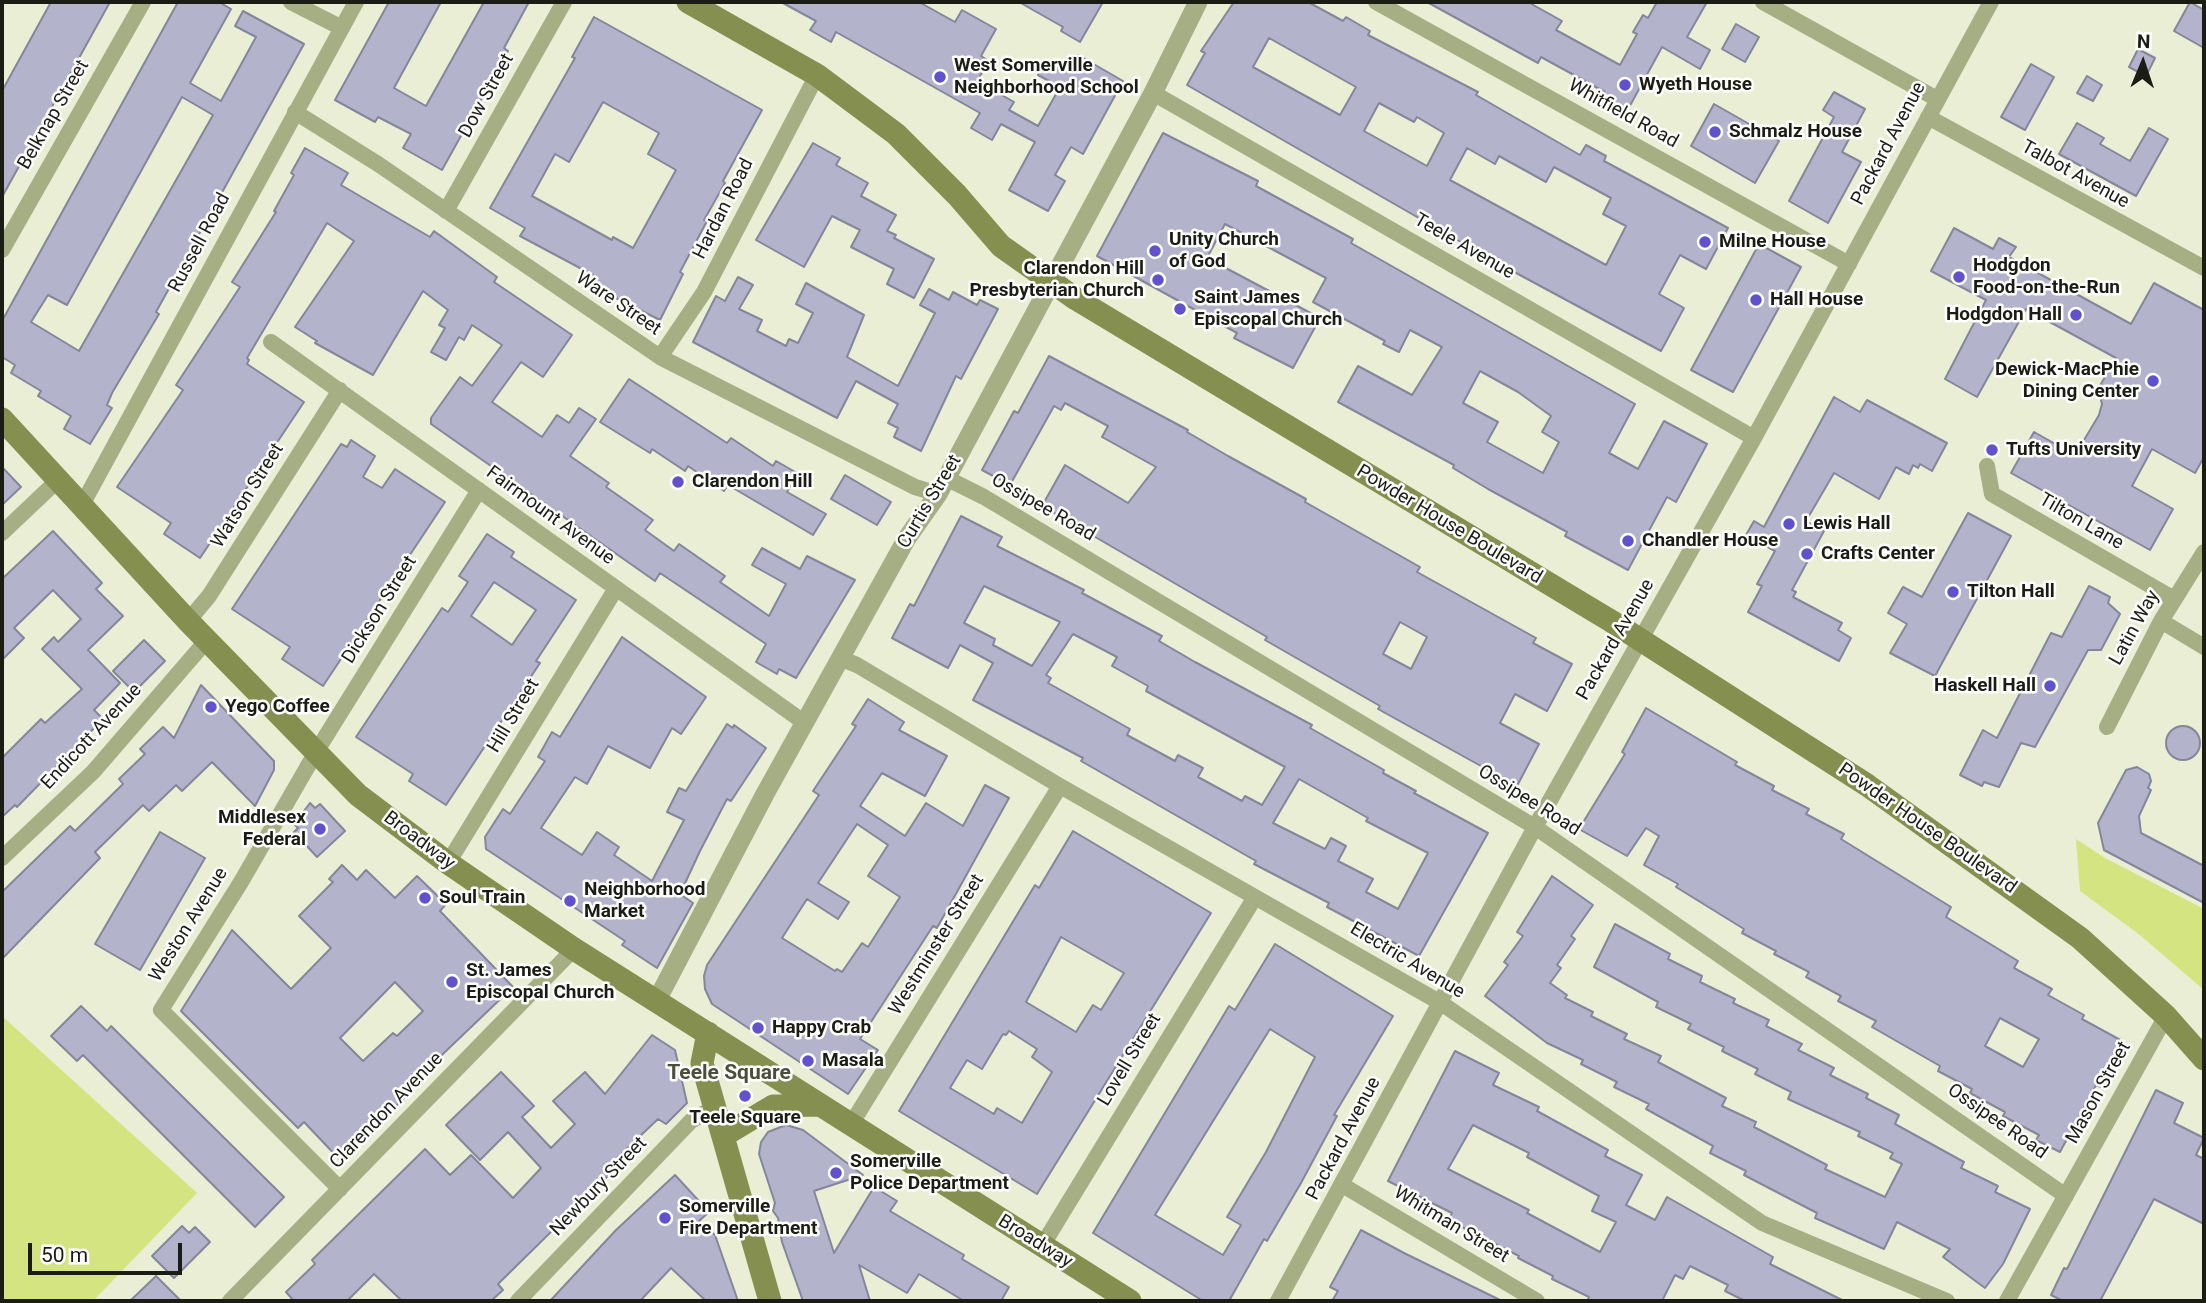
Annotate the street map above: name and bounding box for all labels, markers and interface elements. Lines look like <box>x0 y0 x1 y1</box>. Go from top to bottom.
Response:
north arrow <box>2108 28 2178 98</box>
text: N <box>2137 30 2151 53</box>
street label: Dow Street <box>455 50 519 142</box>
place label: West Somerville Neighborhood School <box>954 55 1139 99</box>
street label: Belknap Street <box>14 56 94 174</box>
marker: West Somerville Neighborhood School <box>932 69 948 85</box>
street label: Whitfield Road <box>1564 74 1682 154</box>
place label: Wyeth House <box>1639 74 1752 96</box>
marker: Wyeth House <box>1617 77 1633 93</box>
street label: Packard Avenue <box>1847 79 1931 209</box>
place label: Schmalz House <box>1729 121 1862 143</box>
marker: Schmalz House <box>1707 124 1723 140</box>
street label: Talbot Avenue <box>2017 136 2133 214</box>
street label: Hardan Road <box>689 155 759 263</box>
street label: Russell Road <box>164 189 236 297</box>
street label: Teele Avenue <box>1410 209 1518 285</box>
place label: Unity Church of God <box>1169 229 1279 273</box>
place label: Milne House <box>1719 231 1826 253</box>
marker: Milne House <box>1697 234 1713 250</box>
marker: Unity Church of God <box>1147 243 1163 259</box>
place label: Hodgdon Food-on-the-Run <box>1973 255 2120 299</box>
place label: Clarendon Hill Presbyterian Church <box>970 258 1144 302</box>
street label: Ware Street <box>571 267 665 341</box>
marker: Hodgdon Food-on-the-Run <box>1951 269 1967 285</box>
marker: Clarendon Hill Presbyterian Church <box>1150 272 1166 288</box>
place label: Saint James Episcopal Church <box>1194 287 1342 331</box>
place label: Hall House <box>1770 289 1863 311</box>
marker: Hall House <box>1748 292 1764 308</box>
marker: Saint James Episcopal Church <box>1172 301 1188 317</box>
place label: Hodgdon Hall <box>1946 304 2062 326</box>
marker: Hodgdon Hall <box>2068 307 2084 323</box>
place label: Dewick-MacPhie Dining Center <box>1995 359 2139 403</box>
marker: Dewick-MacPhie Dining Center <box>2145 373 2161 389</box>
street label: Watson Street <box>207 439 289 553</box>
place label: Tufts University <box>2006 439 2141 461</box>
marker: Tufts University <box>1984 442 2000 458</box>
street label: Curtis Street <box>893 451 967 553</box>
street label: Powder House Boulevard <box>1352 461 1546 589</box>
street label: Fairmount Avenue <box>481 462 619 570</box>
street label: Ossipee Road <box>987 469 1099 547</box>
place label: Clarendon Hill <box>692 471 813 493</box>
marker: Clarendon Hill <box>670 474 686 490</box>
street label: Tilton Lane <box>2035 489 2127 555</box>
place label: Lewis Hall <box>1803 513 1891 535</box>
marker: Lewis Hall <box>1781 516 1797 532</box>
place label: Chandler House <box>1642 530 1778 552</box>
marker: Chandler House <box>1620 533 1636 549</box>
place label: Crafts Center <box>1821 543 1935 565</box>
marker: Crafts Center <box>1799 546 1815 562</box>
street label: Dickson Street <box>338 552 422 668</box>
street label: Packard Avenue <box>1572 575 1660 705</box>
place label: Tilton Hall <box>1967 581 2055 603</box>
marker: Tilton Hall <box>1945 584 1961 600</box>
street label: Latin Way <box>2105 586 2165 670</box>
street label: Hill Street <box>483 675 545 757</box>
place label: Haskell Hall <box>1934 675 2036 697</box>
marker: Haskell Hall <box>2042 678 2058 694</box>
street label: Endicott Avenue <box>37 679 147 795</box>
place label: Yego Coffee <box>225 696 330 718</box>
marker: Yego Coffee <box>203 699 219 715</box>
street label: Powder House Boulevard <box>1833 759 2021 899</box>
street label: Ossipee Road <box>1474 760 1584 842</box>
place label: Middlesex Federal <box>218 807 306 851</box>
street label: Broadway <box>379 807 459 875</box>
marker: Middlesex Federal <box>312 821 328 837</box>
street label: Weston Avenue <box>145 864 233 986</box>
street label: Westminster Street <box>884 870 990 1020</box>
place label: Neighborhood Market <box>584 879 705 923</box>
place label: Soul Train <box>439 887 525 909</box>
marker: Soul Train <box>417 890 433 906</box>
marker: Neighborhood Market <box>562 893 578 909</box>
street label: Electric Avenue <box>1346 918 1468 1004</box>
place label: St. James Episcopal Church <box>466 960 614 1004</box>
marker: St. James Episcopal Church <box>444 974 460 990</box>
street label: Lovell Street <box>1093 1009 1167 1111</box>
place label: Happy Crab <box>772 1017 871 1039</box>
marker: Happy Crab <box>750 1020 766 1036</box>
street label: Mason Street <box>2062 1038 2136 1148</box>
street label: Clarendon Avenue <box>326 1048 448 1174</box>
place label: Masala <box>822 1050 884 1072</box>
marker: Masala <box>800 1053 816 1069</box>
district label: Teele Square <box>667 1061 791 1087</box>
street label: Packard Avenue <box>1302 1074 1386 1204</box>
street label: Ossipee Road <box>1943 1079 2051 1165</box>
marker: Teele Square <box>737 1088 753 1104</box>
place label: Teele Square <box>689 1107 801 1129</box>
street label: Newbury Street <box>546 1133 652 1241</box>
place label: Somerville Police Department <box>850 1151 1009 1195</box>
marker: Somerville Police Department <box>828 1165 844 1181</box>
street label: Whitman Street <box>1389 1182 1513 1268</box>
place label: Somerville Fire Department <box>679 1196 817 1240</box>
marker: Somerville Fire Department <box>657 1210 673 1226</box>
street label: Broadway <box>994 1210 1076 1274</box>
scale bar <box>32 1230 186 1274</box>
text: 50 m <box>41 1243 88 1267</box>

